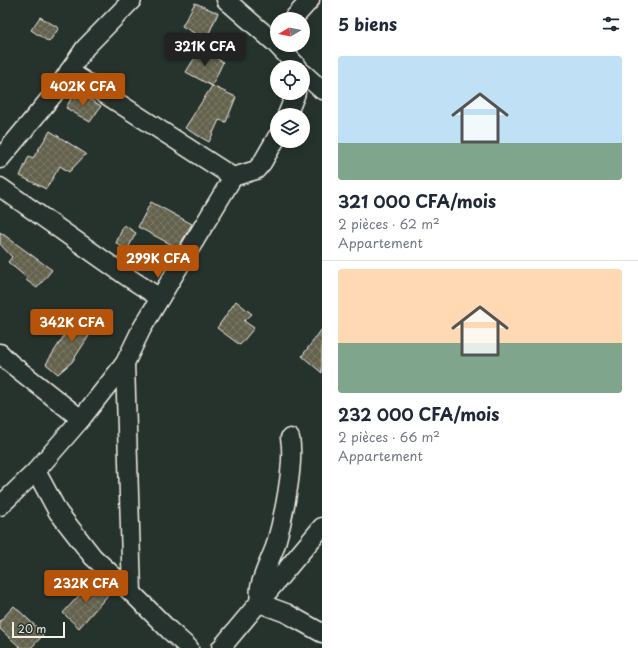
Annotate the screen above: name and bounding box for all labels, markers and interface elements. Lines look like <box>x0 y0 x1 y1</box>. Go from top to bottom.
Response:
text: 5 biens <box>338 11 397 37</box>
north arrow <box>270 12 310 52</box>
map controls <box>270 12 310 148</box>
icon: filters <box>600 13 622 35</box>
pin: 321K CFA <box>164 33 246 67</box>
text: 321K CFA <box>174 36 236 55</box>
button: locate <box>270 60 310 100</box>
pin: 402K CFA <box>42 73 124 107</box>
text: 402K CFA <box>50 76 116 95</box>
icon: home <box>444 82 516 154</box>
button: layers <box>270 108 310 148</box>
text: 321 000 CFA/mois <box>338 188 496 214</box>
text: 2 pièces · 62 m² <box>338 214 440 233</box>
text: Appartement <box>338 233 423 252</box>
pin: 299K CFA <box>117 245 199 279</box>
text: 299K CFA <box>126 248 190 267</box>
icon: home <box>444 295 516 367</box>
pin: 342K CFA <box>31 309 113 343</box>
text: 342K CFA <box>39 312 105 331</box>
text: 232 000 CFA/mois <box>338 401 499 427</box>
text: 2 pièces · 66 m² <box>338 427 440 446</box>
text: Appartement <box>338 446 423 465</box>
pin: 232K CFA <box>45 570 127 604</box>
text: 232K CFA <box>53 573 119 592</box>
scale bar <box>12 620 65 639</box>
text: 20 m <box>18 620 46 637</box>

